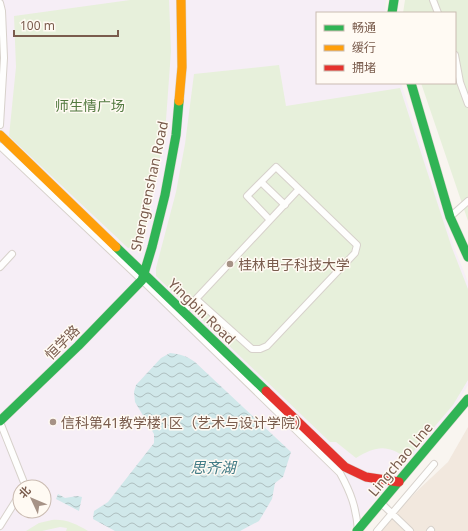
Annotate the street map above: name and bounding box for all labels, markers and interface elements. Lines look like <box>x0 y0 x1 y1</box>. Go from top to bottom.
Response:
scale bar <box>14 12 118 38</box>
legend <box>316 12 456 84</box>
text: 100 m <box>20 17 55 34</box>
text: 畅通 <box>352 19 376 36</box>
text: 缓行 <box>352 39 376 56</box>
text: 拥堵 <box>352 59 376 76</box>
park label: 师生情广场 <box>55 96 125 115</box>
street label: Shengrenshan Road <box>126 119 172 253</box>
place label: 桂林电子科技大学 <box>238 255 350 274</box>
marker: 桂林电子科技大学 <box>225 259 235 269</box>
street label: Yingbin Road <box>164 274 240 348</box>
street label: 恒学路 <box>40 320 84 364</box>
place label: 信科第41教学楼1区（艺术与设计学院） <box>61 413 309 432</box>
marker: 信科第41教学楼1区（艺术与设计学院） <box>48 417 58 427</box>
street label: Lingchao Line <box>363 418 437 500</box>
water label: 思齐湖 <box>190 457 237 477</box>
north arrow <box>12 479 52 519</box>
text: 北 <box>15 483 34 501</box>

